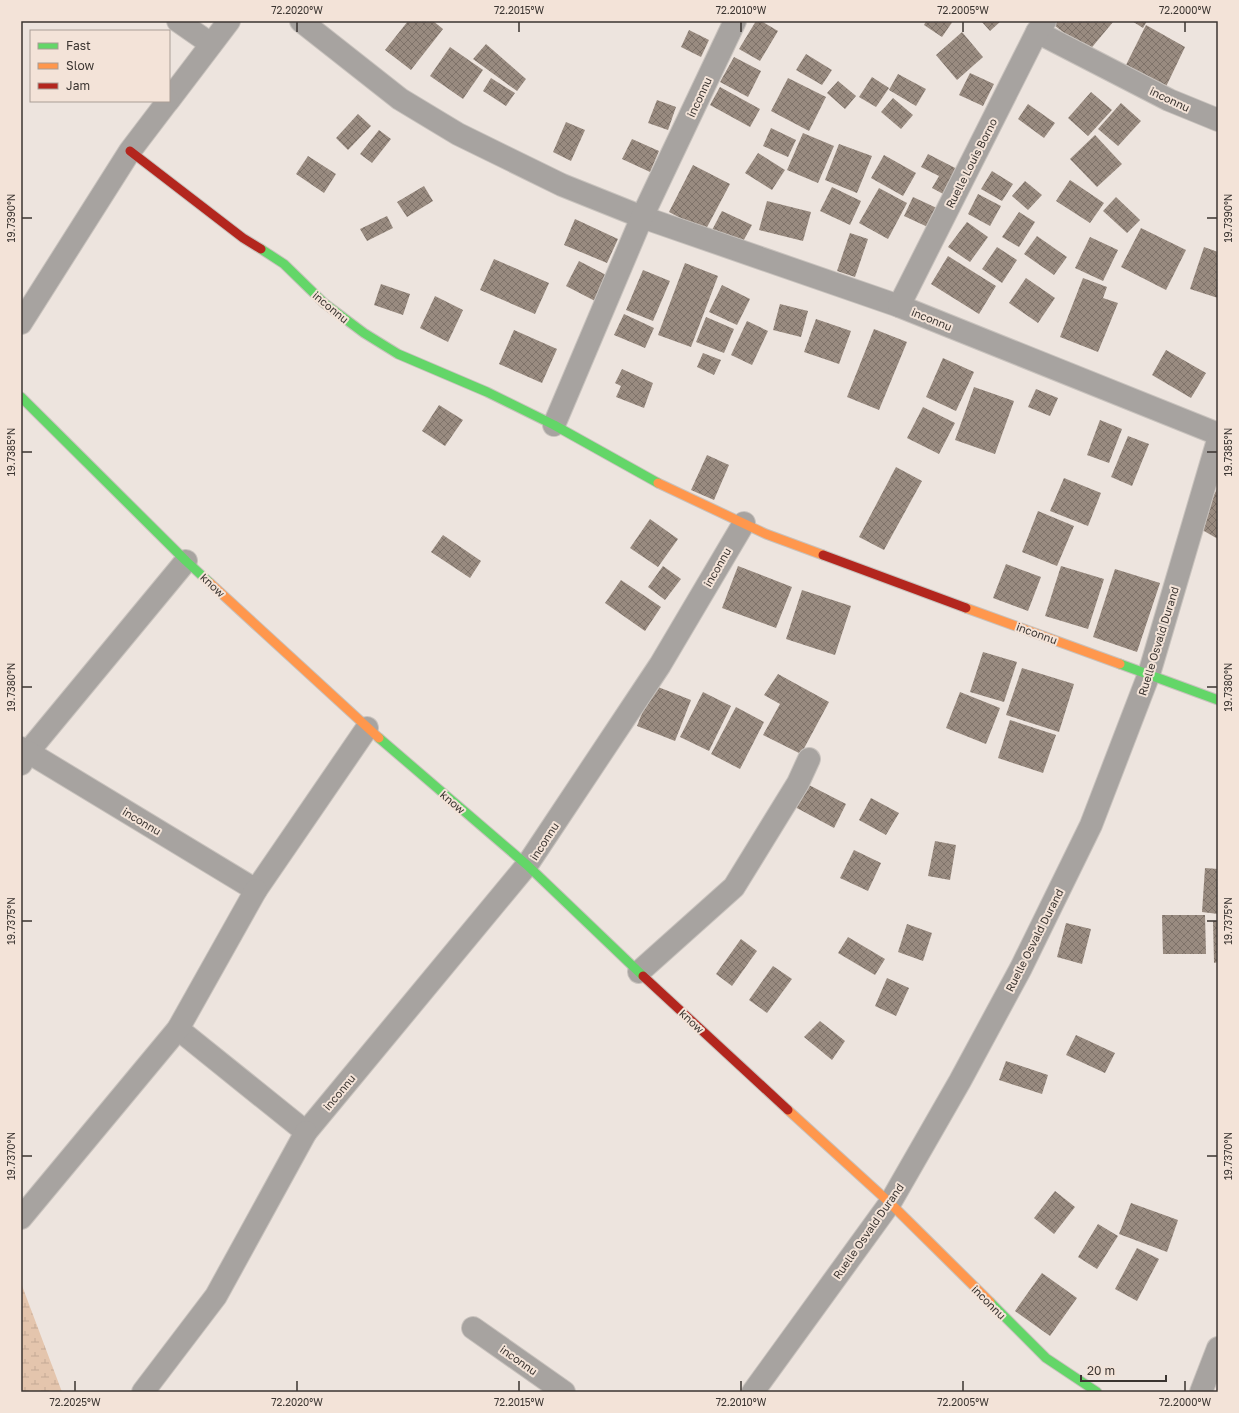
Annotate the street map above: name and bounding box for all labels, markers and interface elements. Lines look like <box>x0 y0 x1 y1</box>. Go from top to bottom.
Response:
text: 72.2020°W <box>271 4 323 16</box>
text: 72.2015°W <box>494 4 545 16</box>
text: 72.2010°W <box>716 4 767 16</box>
text: 72.2005°W <box>937 4 989 16</box>
text: 72.2000°W <box>1159 4 1211 16</box>
legend <box>30 30 170 102</box>
text: Fast <box>66 38 91 53</box>
text: Slow <box>66 58 94 73</box>
street label: inconnu <box>684 75 714 119</box>
text: Jam <box>66 78 90 93</box>
street label: inconnu <box>1148 84 1192 114</box>
street label: Ruelle Louis Borno <box>943 116 999 210</box>
text: 19.7390°N <box>5 194 17 242</box>
text: 19.7390°N <box>1222 194 1234 242</box>
street label: inconnu <box>311 288 351 326</box>
street label: inconnu <box>910 305 954 333</box>
text: 19.7385°N <box>5 428 17 476</box>
text: 19.7385°N <box>1222 428 1234 476</box>
street label: inconnu <box>701 545 733 589</box>
street label: know <box>198 571 228 599</box>
street label: Ruelle Osvald Durand <box>1135 585 1181 697</box>
street label: inconnu <box>1015 620 1059 646</box>
text: 19.7380°N <box>5 663 17 711</box>
text: 19.7380°N <box>1222 663 1234 711</box>
street label: know <box>438 788 468 816</box>
street label: inconnu <box>120 804 164 838</box>
street label: inconnu <box>527 820 561 862</box>
street label: Ruelle Osvald Durand <box>1002 886 1066 994</box>
text: 19.7375°N <box>5 897 17 945</box>
text: 19.7375°N <box>1222 897 1234 945</box>
street label: know <box>677 1007 707 1035</box>
street label: inconnu <box>320 1072 358 1112</box>
text: 19.7370°N <box>5 1132 17 1180</box>
text: 19.7370°N <box>1222 1132 1234 1180</box>
street label: Ruelle Osvald Durand <box>830 1181 906 1281</box>
street label: inconnu <box>969 1282 1009 1322</box>
street label: inconnu <box>498 1342 540 1378</box>
scale bar <box>1081 1357 1166 1383</box>
text: 20 m <box>1087 1363 1115 1378</box>
text: 72.2025°W <box>49 1396 101 1408</box>
text: 72.2020°W <box>271 1396 323 1408</box>
text: 72.2015°W <box>494 1396 545 1408</box>
text: 72.2010°W <box>716 1396 767 1408</box>
text: 72.2005°W <box>937 1396 989 1408</box>
text: 72.2000°W <box>1159 1396 1211 1408</box>

